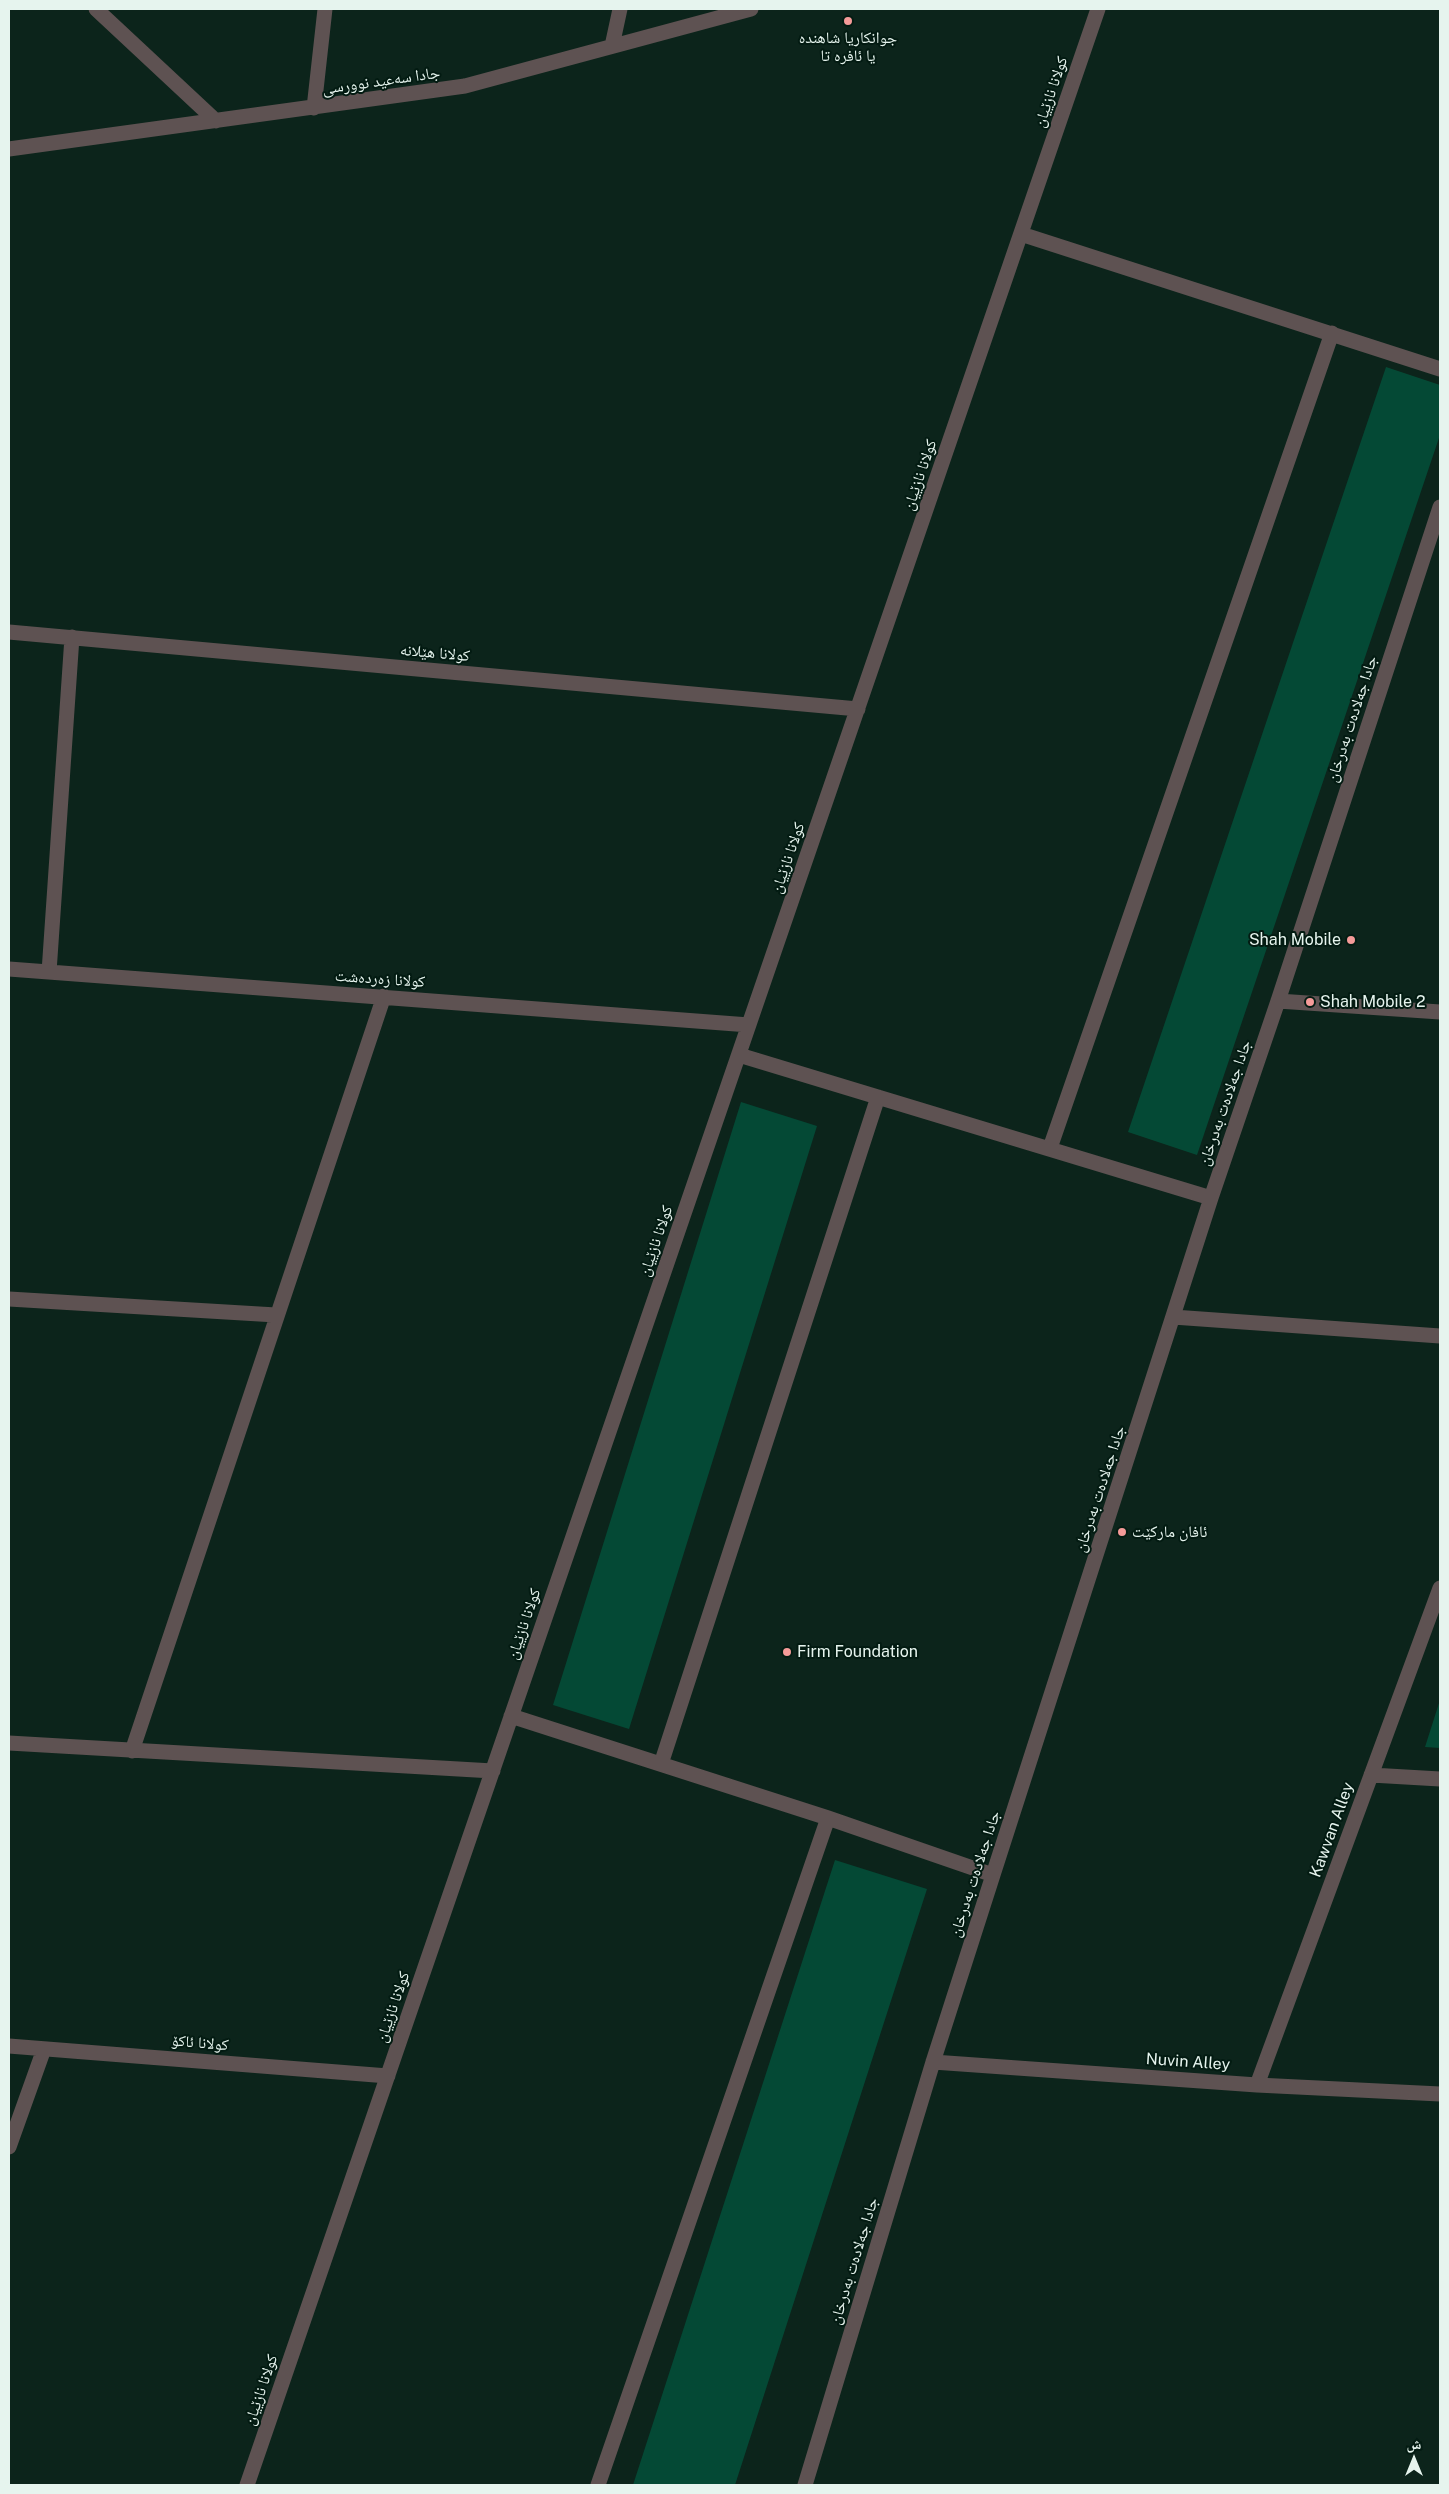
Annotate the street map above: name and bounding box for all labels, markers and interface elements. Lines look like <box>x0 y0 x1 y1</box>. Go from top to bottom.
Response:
marker: جوانكاريا شاهنده يا ئافره تا <box>842 15 854 27</box>
place label: جوانكاريا شاهنده يا ئافره تا <box>799 28 897 66</box>
street label: کولانا نازێیان <box>1030 54 1072 130</box>
street label: جادا سەعید نوورسی <box>321 63 441 99</box>
street label: کولانا نازێیان <box>899 437 941 513</box>
street label: کولانا هێلانە <box>399 640 471 666</box>
street label: جادا جەلادەت بەدرخان <box>1323 653 1381 785</box>
street label: کولانا نازێیان <box>767 820 809 896</box>
place label: Shah Mobile <box>1249 930 1341 950</box>
marker: Shah Mobile <box>1345 934 1357 946</box>
street label: کولانا زەردەشت <box>334 966 426 992</box>
place label: Shah Mobile 2 <box>1320 992 1426 1012</box>
marker: Shah Mobile 2 <box>1304 996 1316 1008</box>
street label: جادا جەلادەت بەدرخان <box>1194 1038 1256 1168</box>
street label: کولانا نازێیان <box>635 1203 677 1279</box>
street label: جادا جەلادەت بەدرخان <box>1071 1423 1129 1555</box>
place label: ئافان مارکێت <box>1132 1522 1207 1542</box>
marker: ئافان مارکێت <box>1116 1526 1128 1538</box>
street label: کولانا نازێیان <box>503 1586 545 1662</box>
place label: Firm Foundation <box>797 1642 918 1662</box>
marker: Firm Foundation <box>781 1646 793 1658</box>
street label: Kawvan Alley <box>1306 1780 1358 1880</box>
street label: جادا جەلادەت بەدرخان <box>946 1808 1004 1940</box>
street label: کولانا نازێیان <box>372 1969 414 2045</box>
street label: کولانا ئاکۆ <box>171 2031 229 2055</box>
street label: Nuvin Alley <box>1145 2049 1231 2075</box>
street label: جادا جەلادەت بەدرخان <box>826 2195 882 2327</box>
street label: کولانا نازێیان <box>240 2352 282 2428</box>
north arrow <box>1389 2434 1439 2484</box>
text: ش <box>1407 2436 1421 2452</box>

